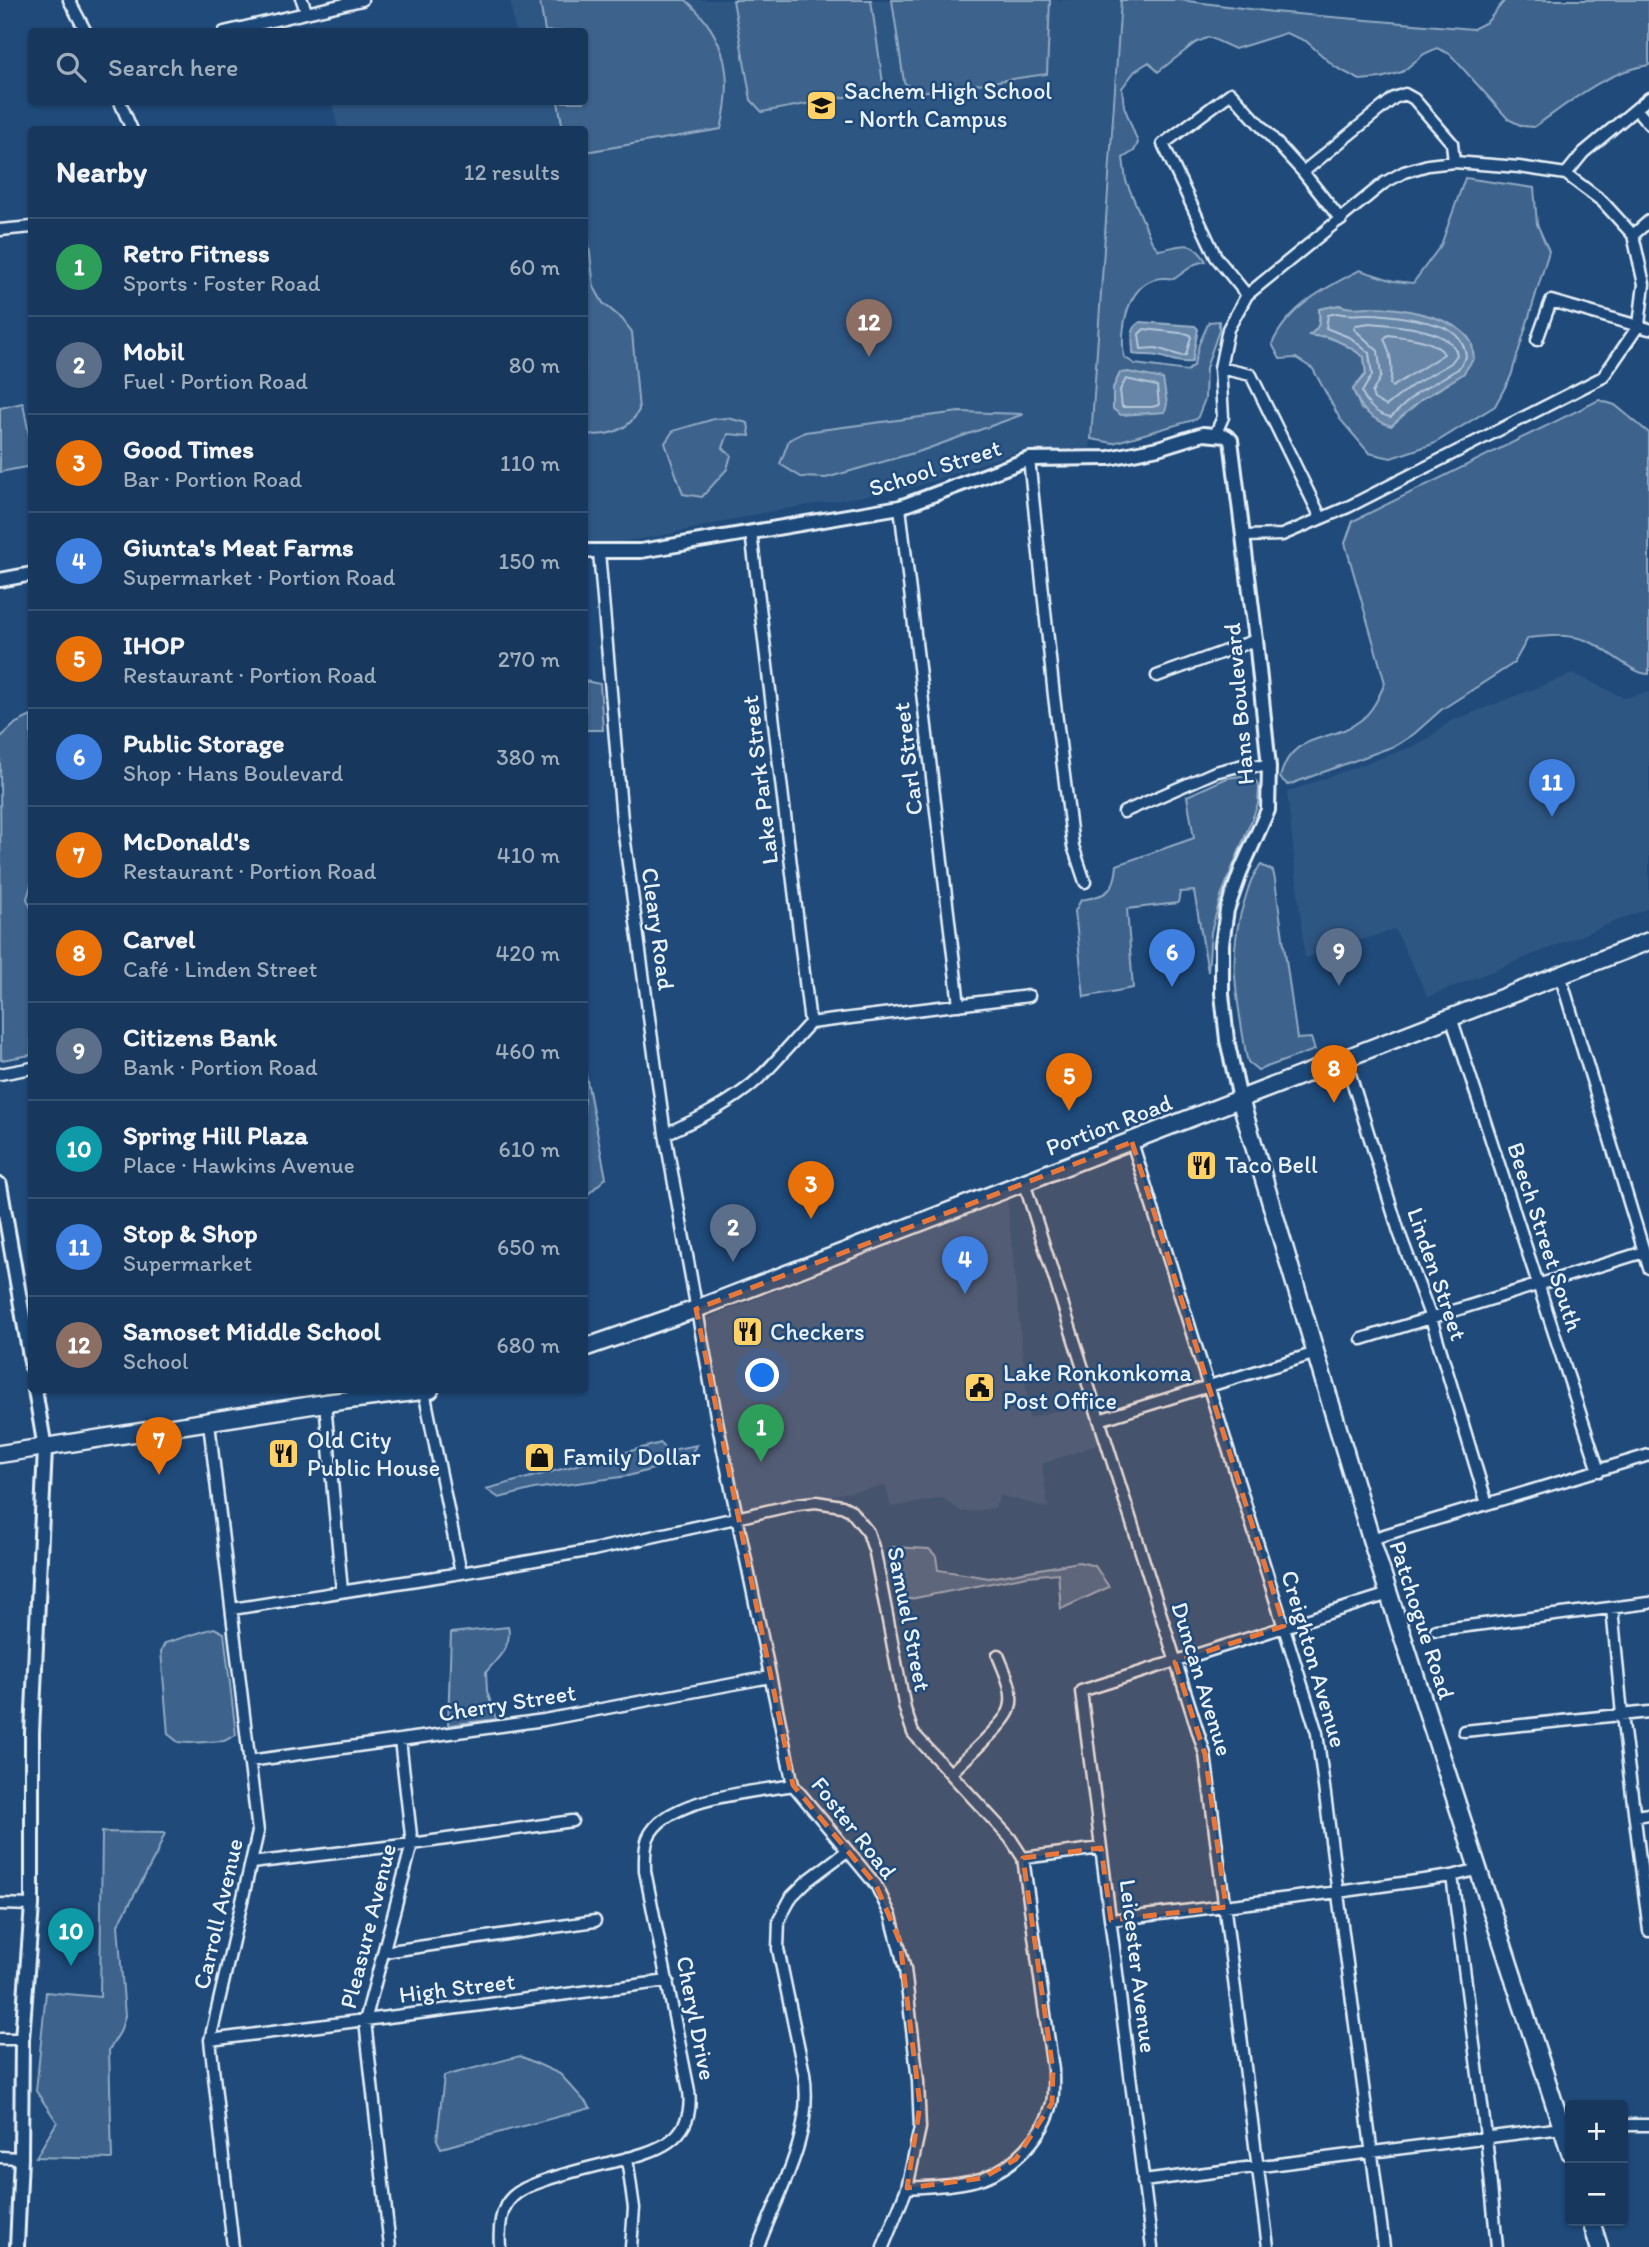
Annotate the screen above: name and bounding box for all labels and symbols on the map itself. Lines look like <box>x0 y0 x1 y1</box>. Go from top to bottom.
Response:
place label: Sachem High School - North Campus <box>844 76 1052 133</box>
school or university icon: Sachem High School - North Campus <box>804 88 838 122</box>
pin: 12 <box>846 299 892 357</box>
street label: School Street <box>865 433 1005 503</box>
street label: Hans Boulevard <box>1217 622 1260 786</box>
street label: Lake Park Street <box>735 694 784 866</box>
street label: Carl Street <box>886 701 929 817</box>
pin: 11 <box>1529 759 1575 817</box>
street label: Cleary Road <box>636 866 681 992</box>
pin: 9 <box>1316 928 1362 986</box>
pin: 6 <box>1149 929 1195 987</box>
pin: 8 <box>1311 1045 1357 1103</box>
pin: 5 <box>1046 1053 1092 1111</box>
street label: Portion Road <box>1042 1087 1176 1162</box>
street label: Beech Street South <box>1501 1138 1590 1335</box>
restaurant icon: Taco Bell <box>1185 1148 1219 1182</box>
place label: Taco Bell <box>1225 1150 1318 1179</box>
pin: 3 <box>788 1161 834 1219</box>
pin: 2 <box>710 1204 756 1262</box>
street label: Linden Street <box>1401 1204 1474 1344</box>
pin: 4 <box>942 1236 988 1294</box>
restaurant icon: Checkers <box>730 1315 764 1349</box>
place label: Checkers <box>770 1317 865 1346</box>
your location <box>745 1358 779 1392</box>
place label: Lake Ronkonkoma Post Office <box>1003 1358 1193 1415</box>
public building icon: Lake Ronkonkoma Post Office <box>963 1370 997 1404</box>
pin: 1 <box>738 1404 784 1462</box>
pin: 7 <box>136 1417 182 1475</box>
place label: Old City Public House <box>307 1425 440 1482</box>
restaurant icon: Old City Public House <box>267 1437 301 1471</box>
shop icon: Family Dollar <box>523 1440 557 1474</box>
place label: Family Dollar <box>563 1442 701 1471</box>
street label: Patchogue Road <box>1383 1537 1462 1703</box>
street label: Samuel Street <box>881 1544 938 1694</box>
street label: Creighton Avenue <box>1275 1567 1354 1751</box>
street label: Duncan Avenue <box>1165 1598 1240 1759</box>
street label: Cherry Street <box>436 1677 578 1728</box>
street label: Foster Road <box>805 1771 903 1885</box>
street label: Carroll Avenue <box>186 1836 249 1992</box>
street label: Pleasure Avenue <box>333 1840 402 2012</box>
street label: Leicester Avenue <box>1113 1877 1164 2054</box>
pin: 10 <box>48 1908 94 1966</box>
street label: Cheryl Drive <box>670 1953 723 2083</box>
street label: High Street <box>397 1966 517 2009</box>

